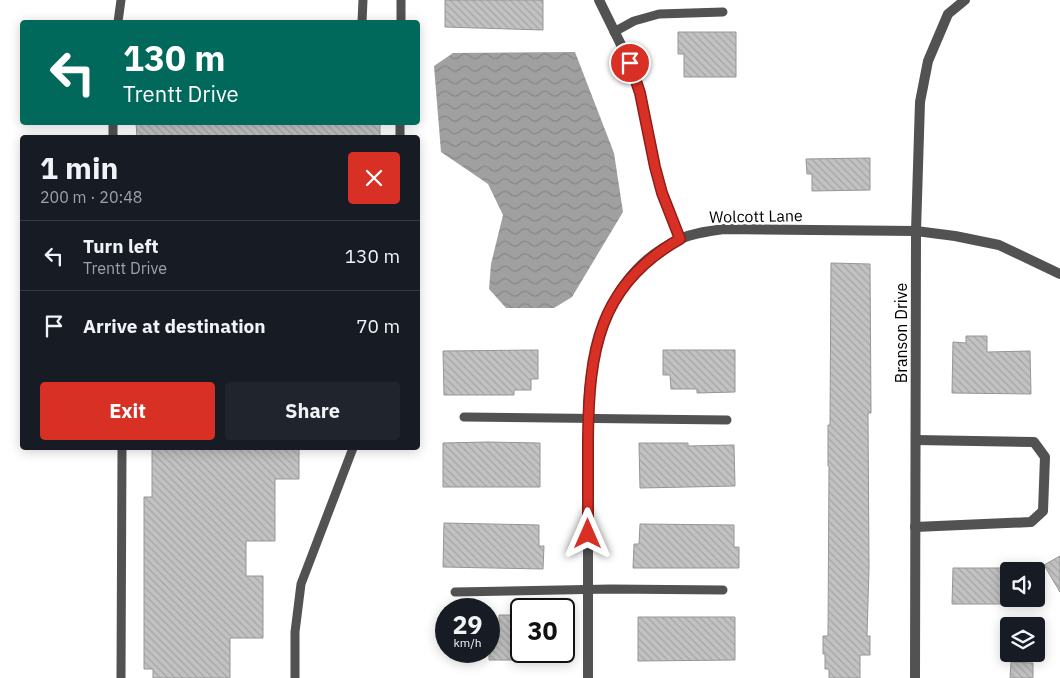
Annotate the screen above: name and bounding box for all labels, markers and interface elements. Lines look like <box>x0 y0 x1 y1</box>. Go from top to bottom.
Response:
text: 130 m <box>123 35 226 81</box>
icon: left <box>40 40 105 105</box>
pin <box>609 42 651 84</box>
icon: arrive <box>616 49 644 77</box>
text: Trentt Drive <box>123 79 239 108</box>
text: 1 min <box>40 148 118 187</box>
button: close <box>348 152 400 204</box>
text: 200 m · 20:48 <box>40 187 142 207</box>
street label: Wolcott Lane <box>709 205 803 227</box>
text: Turn left <box>83 234 159 258</box>
icon: left <box>40 242 68 270</box>
text: 130 m <box>345 244 400 268</box>
text: Trentt Drive <box>83 258 167 278</box>
street label: Branson Drive <box>891 282 911 383</box>
icon: arrive <box>40 312 68 340</box>
text: Arrive at destination <box>83 314 266 338</box>
text: 70 m <box>356 314 400 338</box>
button: Exit <box>40 382 215 440</box>
button: Share <box>225 382 400 440</box>
position arrow <box>561 507 613 559</box>
map controls <box>1000 562 1045 662</box>
button: sound <box>1000 562 1045 607</box>
speed limit sign: 30 <box>510 598 575 663</box>
text: 29 <box>452 608 483 641</box>
button: layers <box>1000 617 1045 662</box>
text: km/h <box>453 635 482 650</box>

